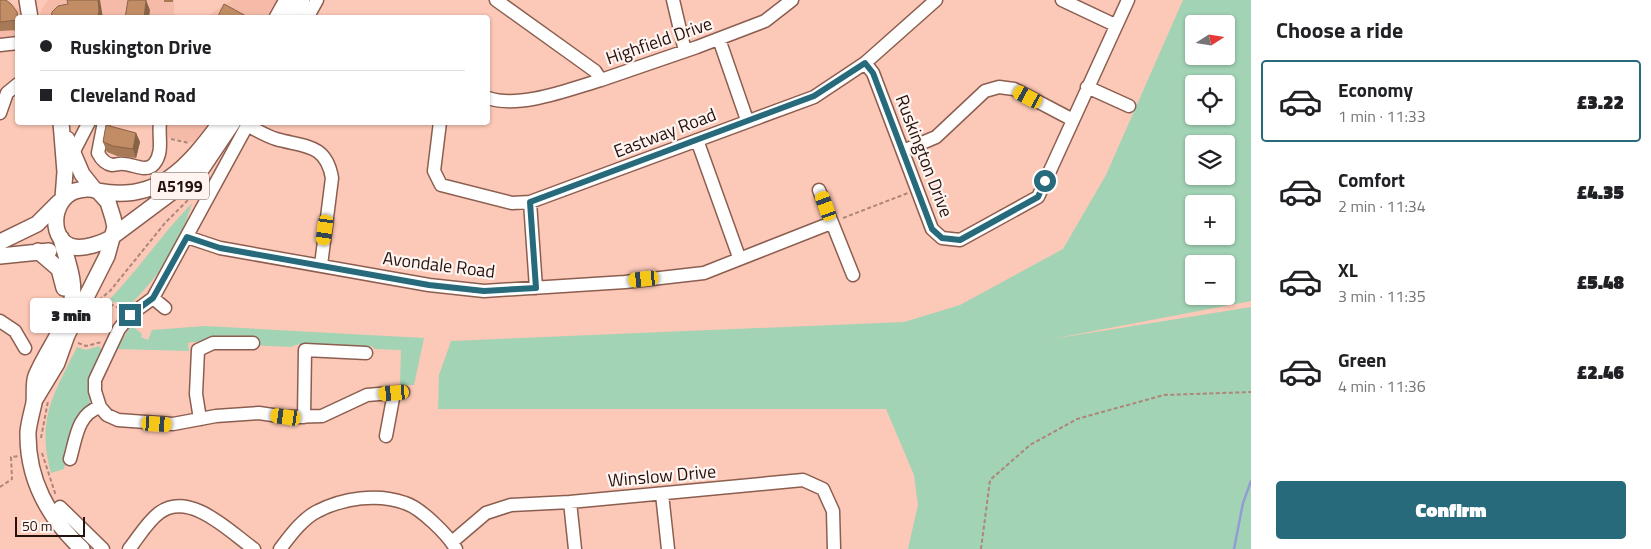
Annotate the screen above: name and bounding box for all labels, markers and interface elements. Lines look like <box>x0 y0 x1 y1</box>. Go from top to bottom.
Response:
street label: Highfield Drive <box>602 10 716 71</box>
text: Choose a ride <box>1276 13 1403 47</box>
north arrow <box>1185 15 1235 65</box>
map controls <box>1185 15 1235 305</box>
text: Ruskington Drive <box>70 32 211 61</box>
button: locate <box>1185 75 1235 125</box>
text: Economy <box>1338 75 1413 104</box>
icon: car <box>1278 79 1323 124</box>
text: Cleveland Road <box>70 80 196 109</box>
car <box>1011 83 1044 111</box>
text: £3.22 <box>1577 87 1624 116</box>
street label: Ruskington Drive <box>889 91 960 221</box>
street label: Eastway Road <box>610 101 720 164</box>
text: 1 min · 11:33 <box>1338 104 1426 128</box>
button: layers <box>1185 135 1235 185</box>
text: Comfort <box>1338 165 1405 194</box>
icon: car <box>1278 169 1323 214</box>
route start <box>1034 170 1056 192</box>
road number: A5199 <box>151 172 209 200</box>
text: £4.35 <box>1577 177 1624 206</box>
car <box>813 189 838 223</box>
text: 2 min · 11:34 <box>1338 194 1426 218</box>
button: + <box>1185 195 1235 245</box>
car <box>315 214 334 246</box>
street label: Avondale Road <box>381 244 497 285</box>
button: − <box>1185 255 1235 305</box>
text: XL <box>1338 255 1358 284</box>
icon: car <box>1278 259 1323 304</box>
text: £5.48 <box>1577 267 1624 296</box>
car <box>628 270 659 288</box>
text: 3 min · 11:35 <box>1338 284 1426 308</box>
callout: 3 min <box>30 298 112 332</box>
text: 3 min <box>51 303 91 327</box>
route end <box>119 304 141 326</box>
text: Green <box>1338 345 1387 374</box>
icon: car <box>1278 349 1323 394</box>
text: £2.46 <box>1577 357 1624 386</box>
text: 4 min · 11:36 <box>1338 374 1426 398</box>
car <box>378 384 409 402</box>
car <box>270 407 301 427</box>
car <box>141 416 172 432</box>
street label: Winslow Drive <box>607 457 717 494</box>
button: Confirm <box>1276 481 1626 539</box>
scale bar <box>15 514 85 537</box>
text: 50 m <box>22 515 52 536</box>

